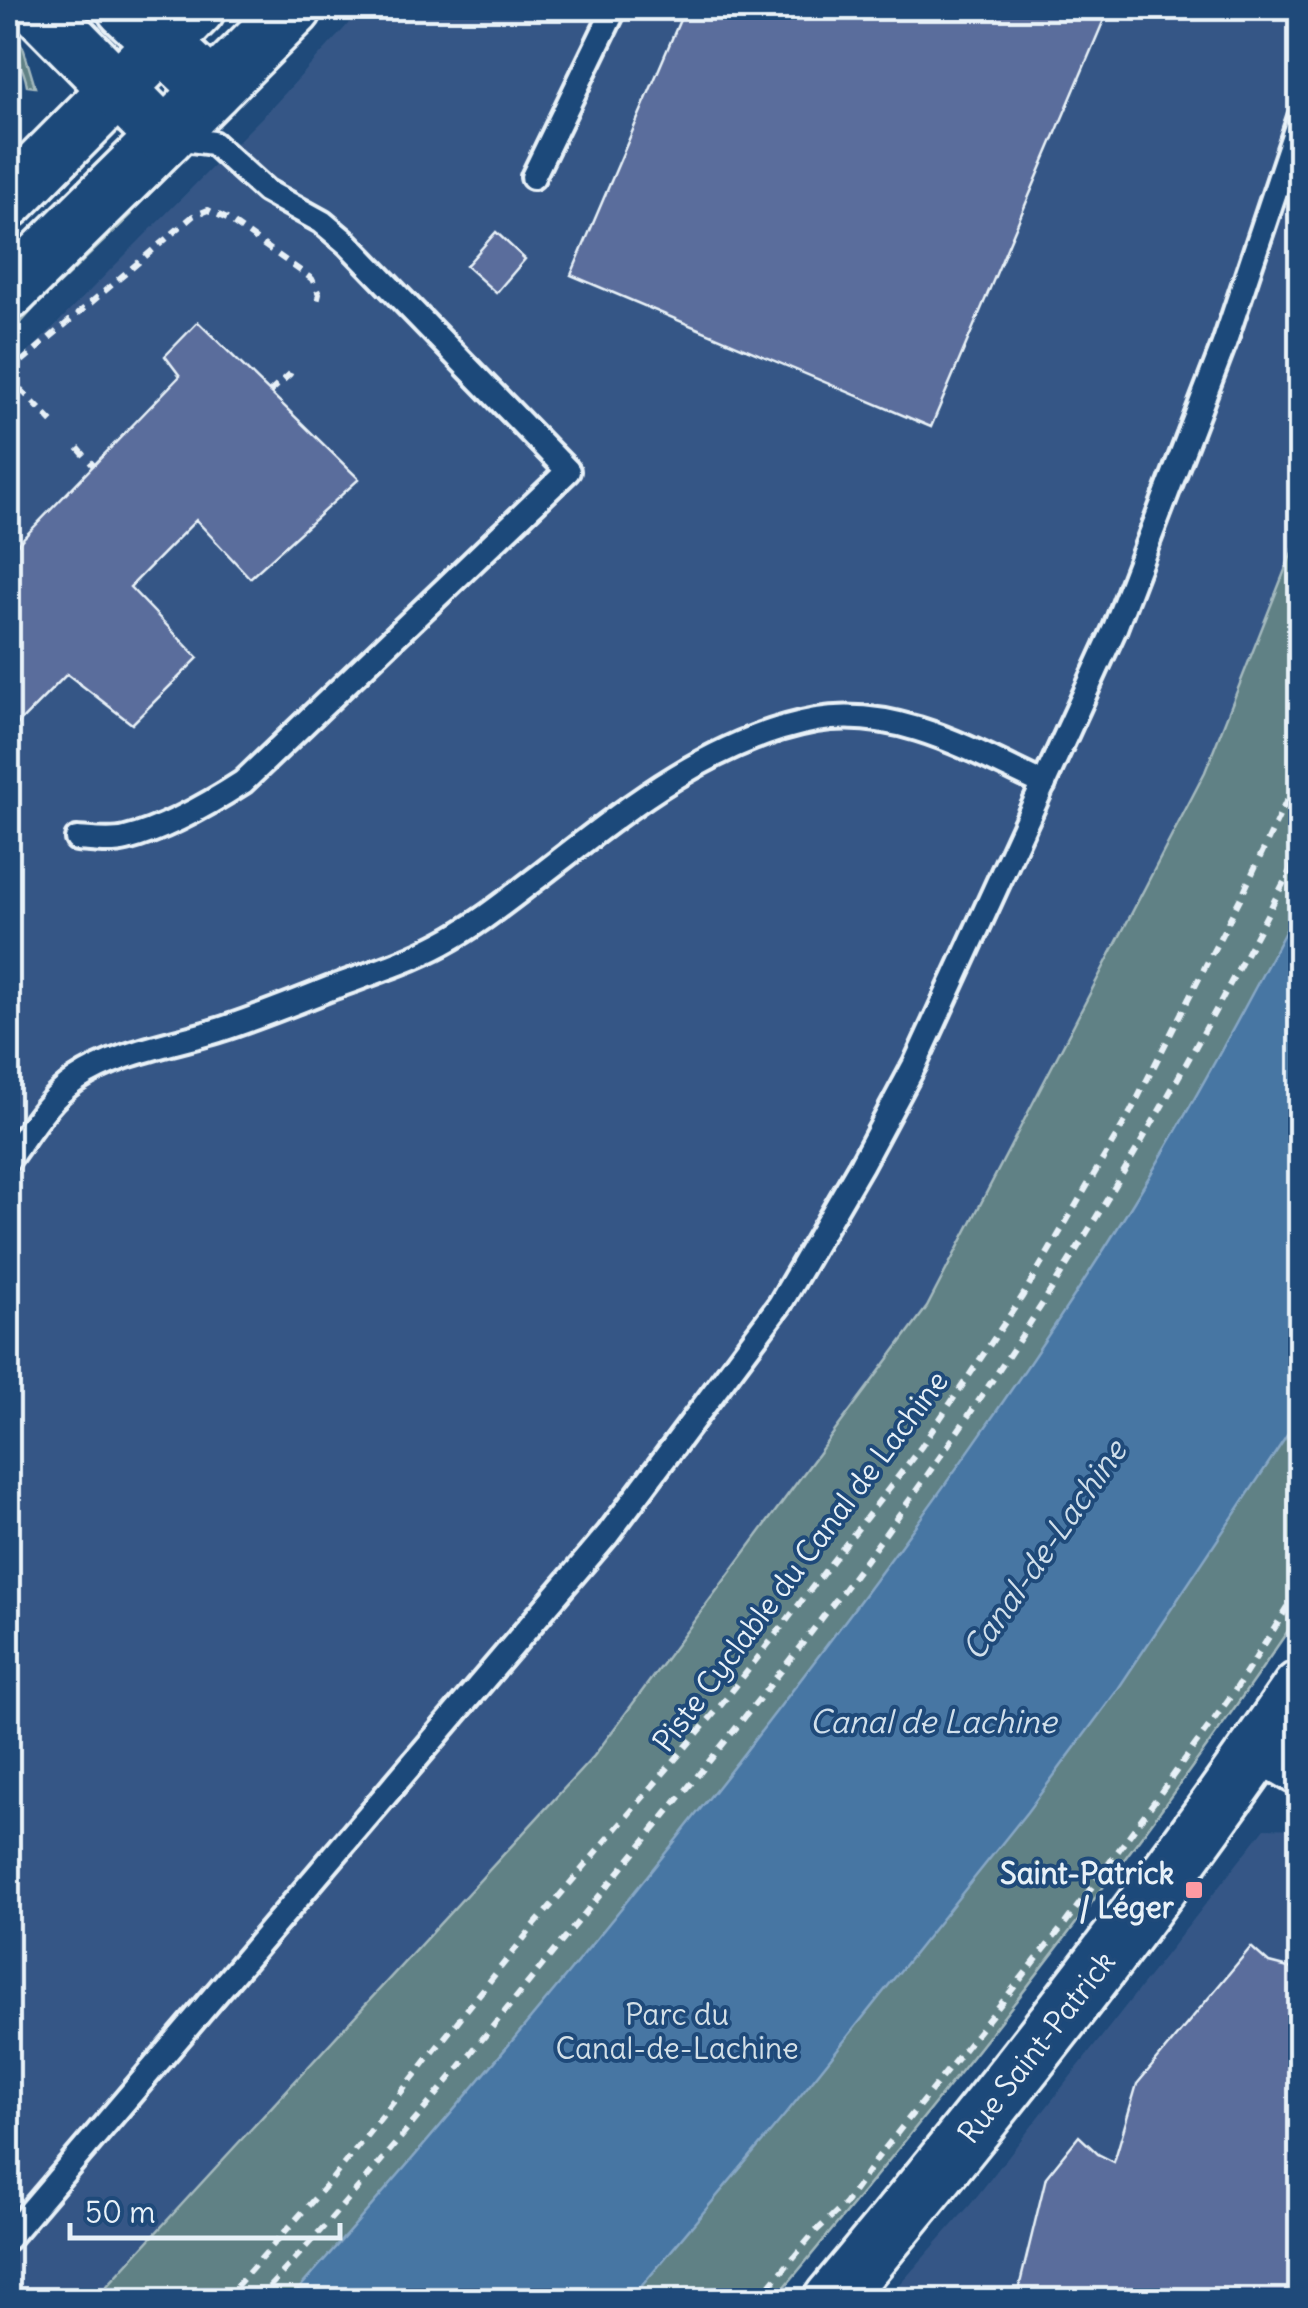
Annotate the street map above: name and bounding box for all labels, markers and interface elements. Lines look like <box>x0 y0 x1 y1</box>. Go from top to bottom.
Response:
street label: Piste Cyclable du Canal de Lachine <box>645 1363 955 1759</box>
water label: Canal-de-Lachine <box>953 1430 1137 1668</box>
water label: Canal de Lachine <box>809 1702 1057 1740</box>
place label: Saint-Patrick / Léger <box>1000 1854 1175 1926</box>
marker: Saint-Patrick / Léger <box>1183 1879 1205 1901</box>
street label: Rue Saint-Patrick <box>949 1943 1123 2151</box>
park label: Parc du Canal-de-Lachine <box>555 1995 799 2067</box>
scale bar <box>70 2178 340 2240</box>
text: 50 m <box>85 2193 155 2231</box>

